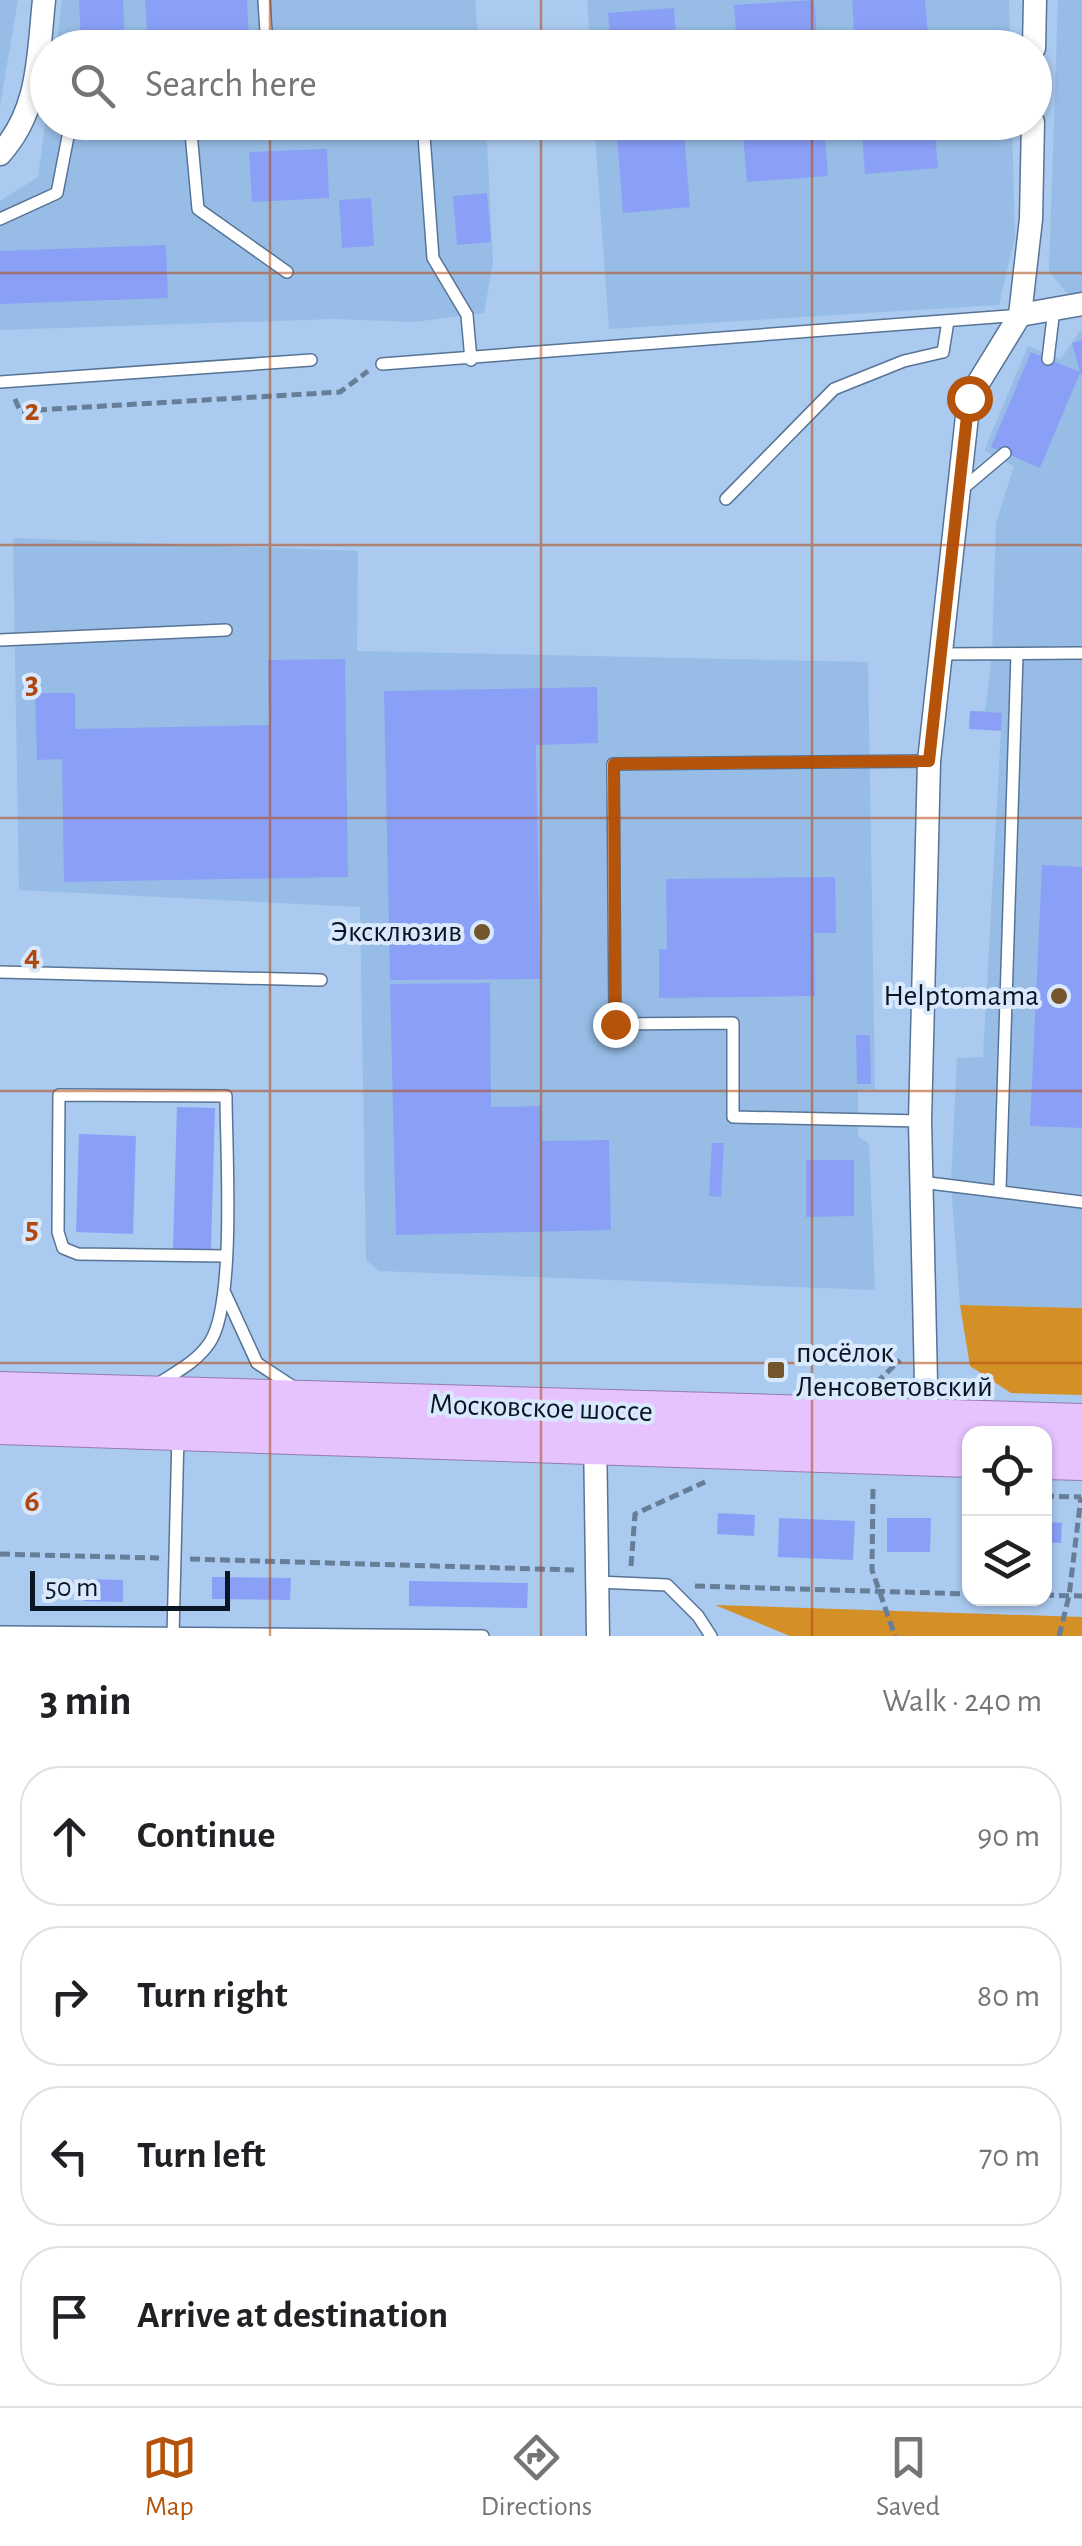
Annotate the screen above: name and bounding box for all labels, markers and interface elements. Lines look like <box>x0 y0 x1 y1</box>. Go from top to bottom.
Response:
search box <box>30 30 1052 140</box>
icon: search <box>65 58 120 113</box>
text: Search here <box>145 66 317 104</box>
route start <box>947 376 993 422</box>
text: 2 <box>24 394 40 426</box>
text: 3 <box>25 667 39 699</box>
place label: Эксклюзив <box>331 917 462 947</box>
marker: Эксклюзив <box>471 921 493 943</box>
text: 4 <box>24 940 40 972</box>
place label: Helptomama <box>884 981 1039 1011</box>
marker: Helptomama <box>1048 985 1070 1007</box>
route end <box>593 1002 639 1048</box>
text: 5 <box>25 1212 39 1244</box>
place label: посёлок Ленсоветовский <box>796 1338 993 1402</box>
marker: посёлок Ленсоветовский <box>765 1359 787 1381</box>
street label: Московское шоссе <box>429 1389 653 1427</box>
map controls <box>962 1426 1052 1606</box>
button: locate <box>962 1426 1052 1516</box>
text: 6 <box>24 1485 40 1517</box>
button: layers <box>962 1516 1052 1606</box>
scale bar <box>30 1566 230 1610</box>
text: 50 m <box>45 1574 99 1602</box>
text: 3 min <box>40 1680 132 1722</box>
text: Walk · 240 m <box>882 1685 1042 1717</box>
icon: ahead <box>42 1809 97 1864</box>
text: Continue <box>137 1817 275 1855</box>
text: 90 m <box>977 1820 1040 1852</box>
icon: right <box>42 1969 97 2024</box>
text: Turn right <box>137 1977 287 2015</box>
text: 80 m <box>977 1980 1040 2012</box>
icon: left <box>42 2129 97 2184</box>
text: Turn left <box>137 2137 265 2175</box>
text: 70 m <box>979 2140 1040 2172</box>
icon: arrive <box>42 2289 97 2344</box>
text: Arrive at destination <box>137 2297 448 2335</box>
tab: Map <box>142 2430 197 2524</box>
tab: Directions <box>481 2430 592 2524</box>
tab: Saved <box>876 2430 940 2524</box>

